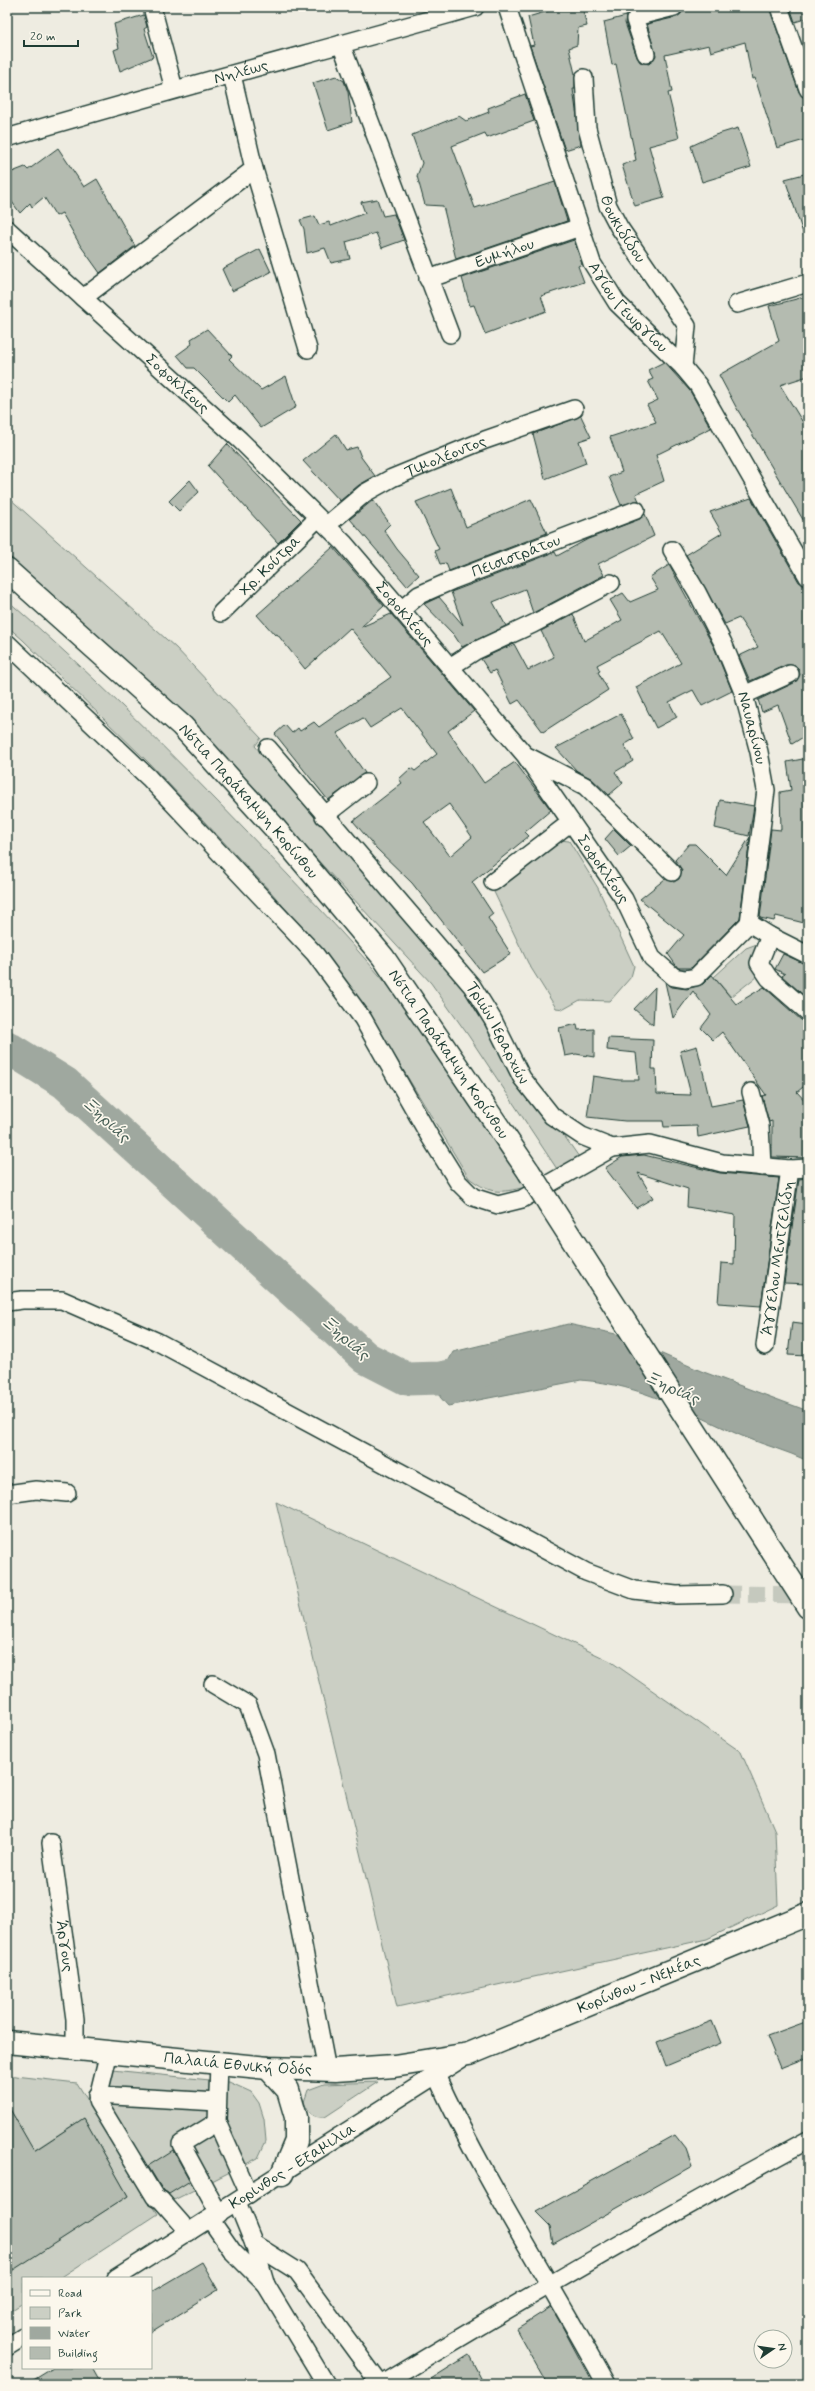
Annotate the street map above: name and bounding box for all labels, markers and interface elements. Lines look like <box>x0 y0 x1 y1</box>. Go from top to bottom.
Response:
scale bar <box>24 22 78 48</box>
text: 20 m <box>30 29 56 45</box>
street label: Νηλέως <box>211 54 270 89</box>
street label: Θουκιδίδου <box>595 193 651 267</box>
street label: Ευμήλου <box>472 233 537 273</box>
street label: Αγίου Γεωργίου <box>583 258 672 357</box>
street label: Σοφοκλέους <box>141 349 214 418</box>
street label: Τιμολέοντος <box>401 430 489 482</box>
street label: Πεισιστράτου <box>468 529 564 582</box>
street label: Χρ. Κούτρα <box>234 530 305 601</box>
street label: Σοφοκλέους <box>371 577 438 651</box>
street label: Ναυαρίνου <box>733 689 772 766</box>
street label: Νότια Παράκαμψη Κορίνθου <box>174 719 323 883</box>
street label: Σοφοκλέους <box>572 830 635 907</box>
street label: Νότια Παράκαμψη Κορίνθου <box>384 965 514 1143</box>
street label: Τριών Ιεραρχών <box>461 978 534 1089</box>
water label: Ξηριάς <box>77 1092 136 1149</box>
street label: Άγγελου Μεντζελίδη <box>756 1179 799 1336</box>
water label: Ξηριάς <box>316 1311 375 1366</box>
water label: Ξηριάς <box>641 1366 704 1410</box>
street label: Άργους <box>51 1919 79 1973</box>
street label: Κορίνθου - Νεμέας <box>574 1949 703 2019</box>
street label: Παλαιά Εθνική Οδός <box>163 2047 312 2080</box>
street label: Κορινθος - Εξαμιλια <box>225 2118 360 2214</box>
legend <box>22 2277 152 2369</box>
text: Road <box>58 2286 82 2302</box>
text: Park <box>58 2306 82 2322</box>
text: Water <box>58 2326 90 2342</box>
north arrow <box>753 2329 793 2369</box>
text: N <box>774 2342 789 2352</box>
text: Building <box>58 2346 98 2363</box>

